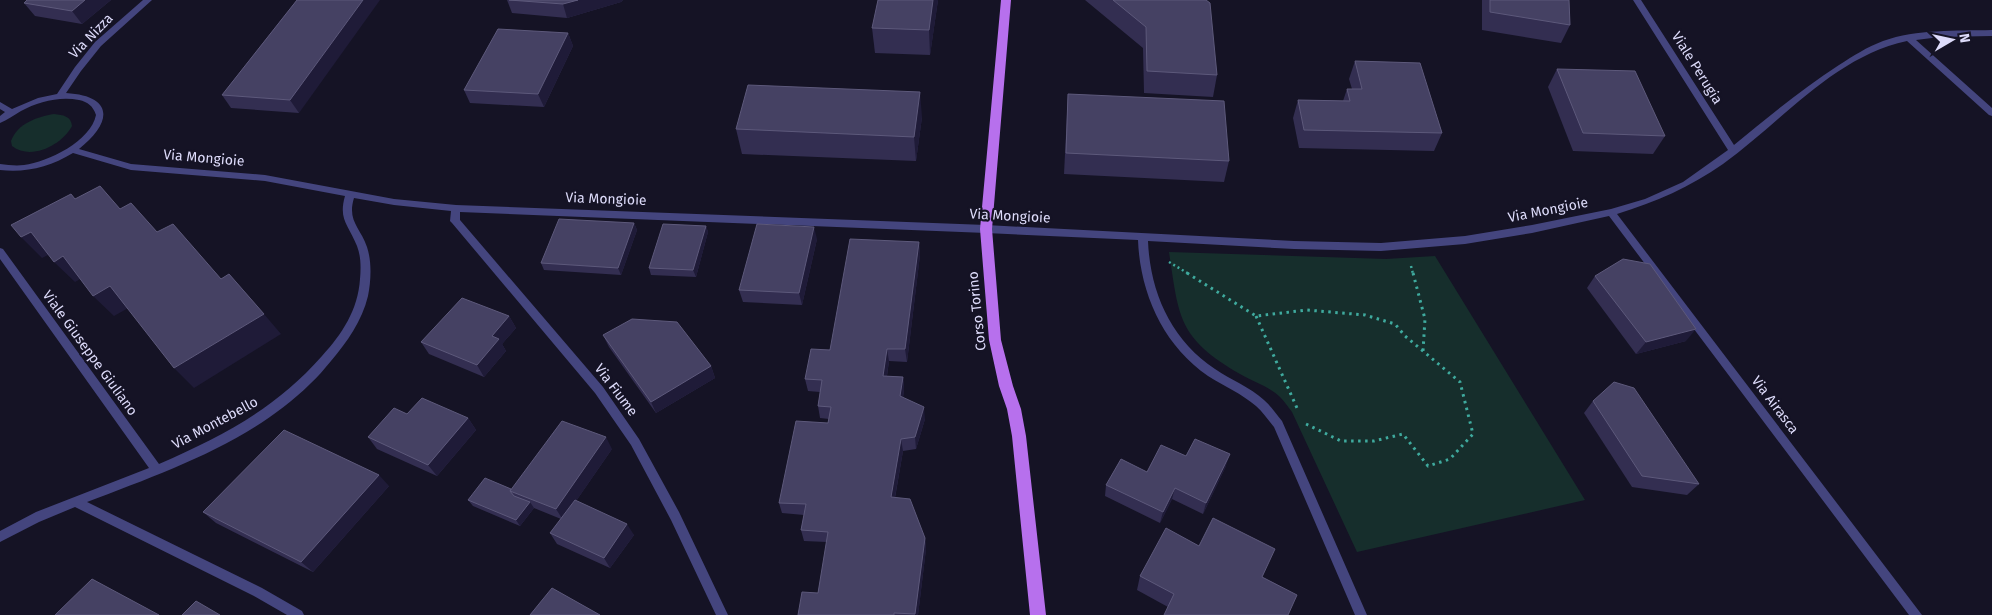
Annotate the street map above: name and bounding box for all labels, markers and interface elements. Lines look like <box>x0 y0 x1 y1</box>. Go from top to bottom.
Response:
street label: Via Nizza <box>65 10 117 62</box>
north arrow <box>1927 15 1977 65</box>
street label: Viale Perugia <box>1668 29 1726 107</box>
text: N <box>1955 32 1973 44</box>
street label: Via Mongioie <box>163 146 245 170</box>
street label: Via Mongioie <box>565 189 647 209</box>
street label: Via Mongioie <box>1506 194 1590 226</box>
street label: Via Mongioie <box>969 205 1051 227</box>
street label: Corso Torino <box>964 270 990 352</box>
street label: Viale Giuseppe Giuliano <box>39 287 141 419</box>
street label: Via Fiume <box>591 360 641 420</box>
street label: Via Airasca <box>1748 373 1802 437</box>
street label: Via Montebello <box>169 393 261 453</box>

